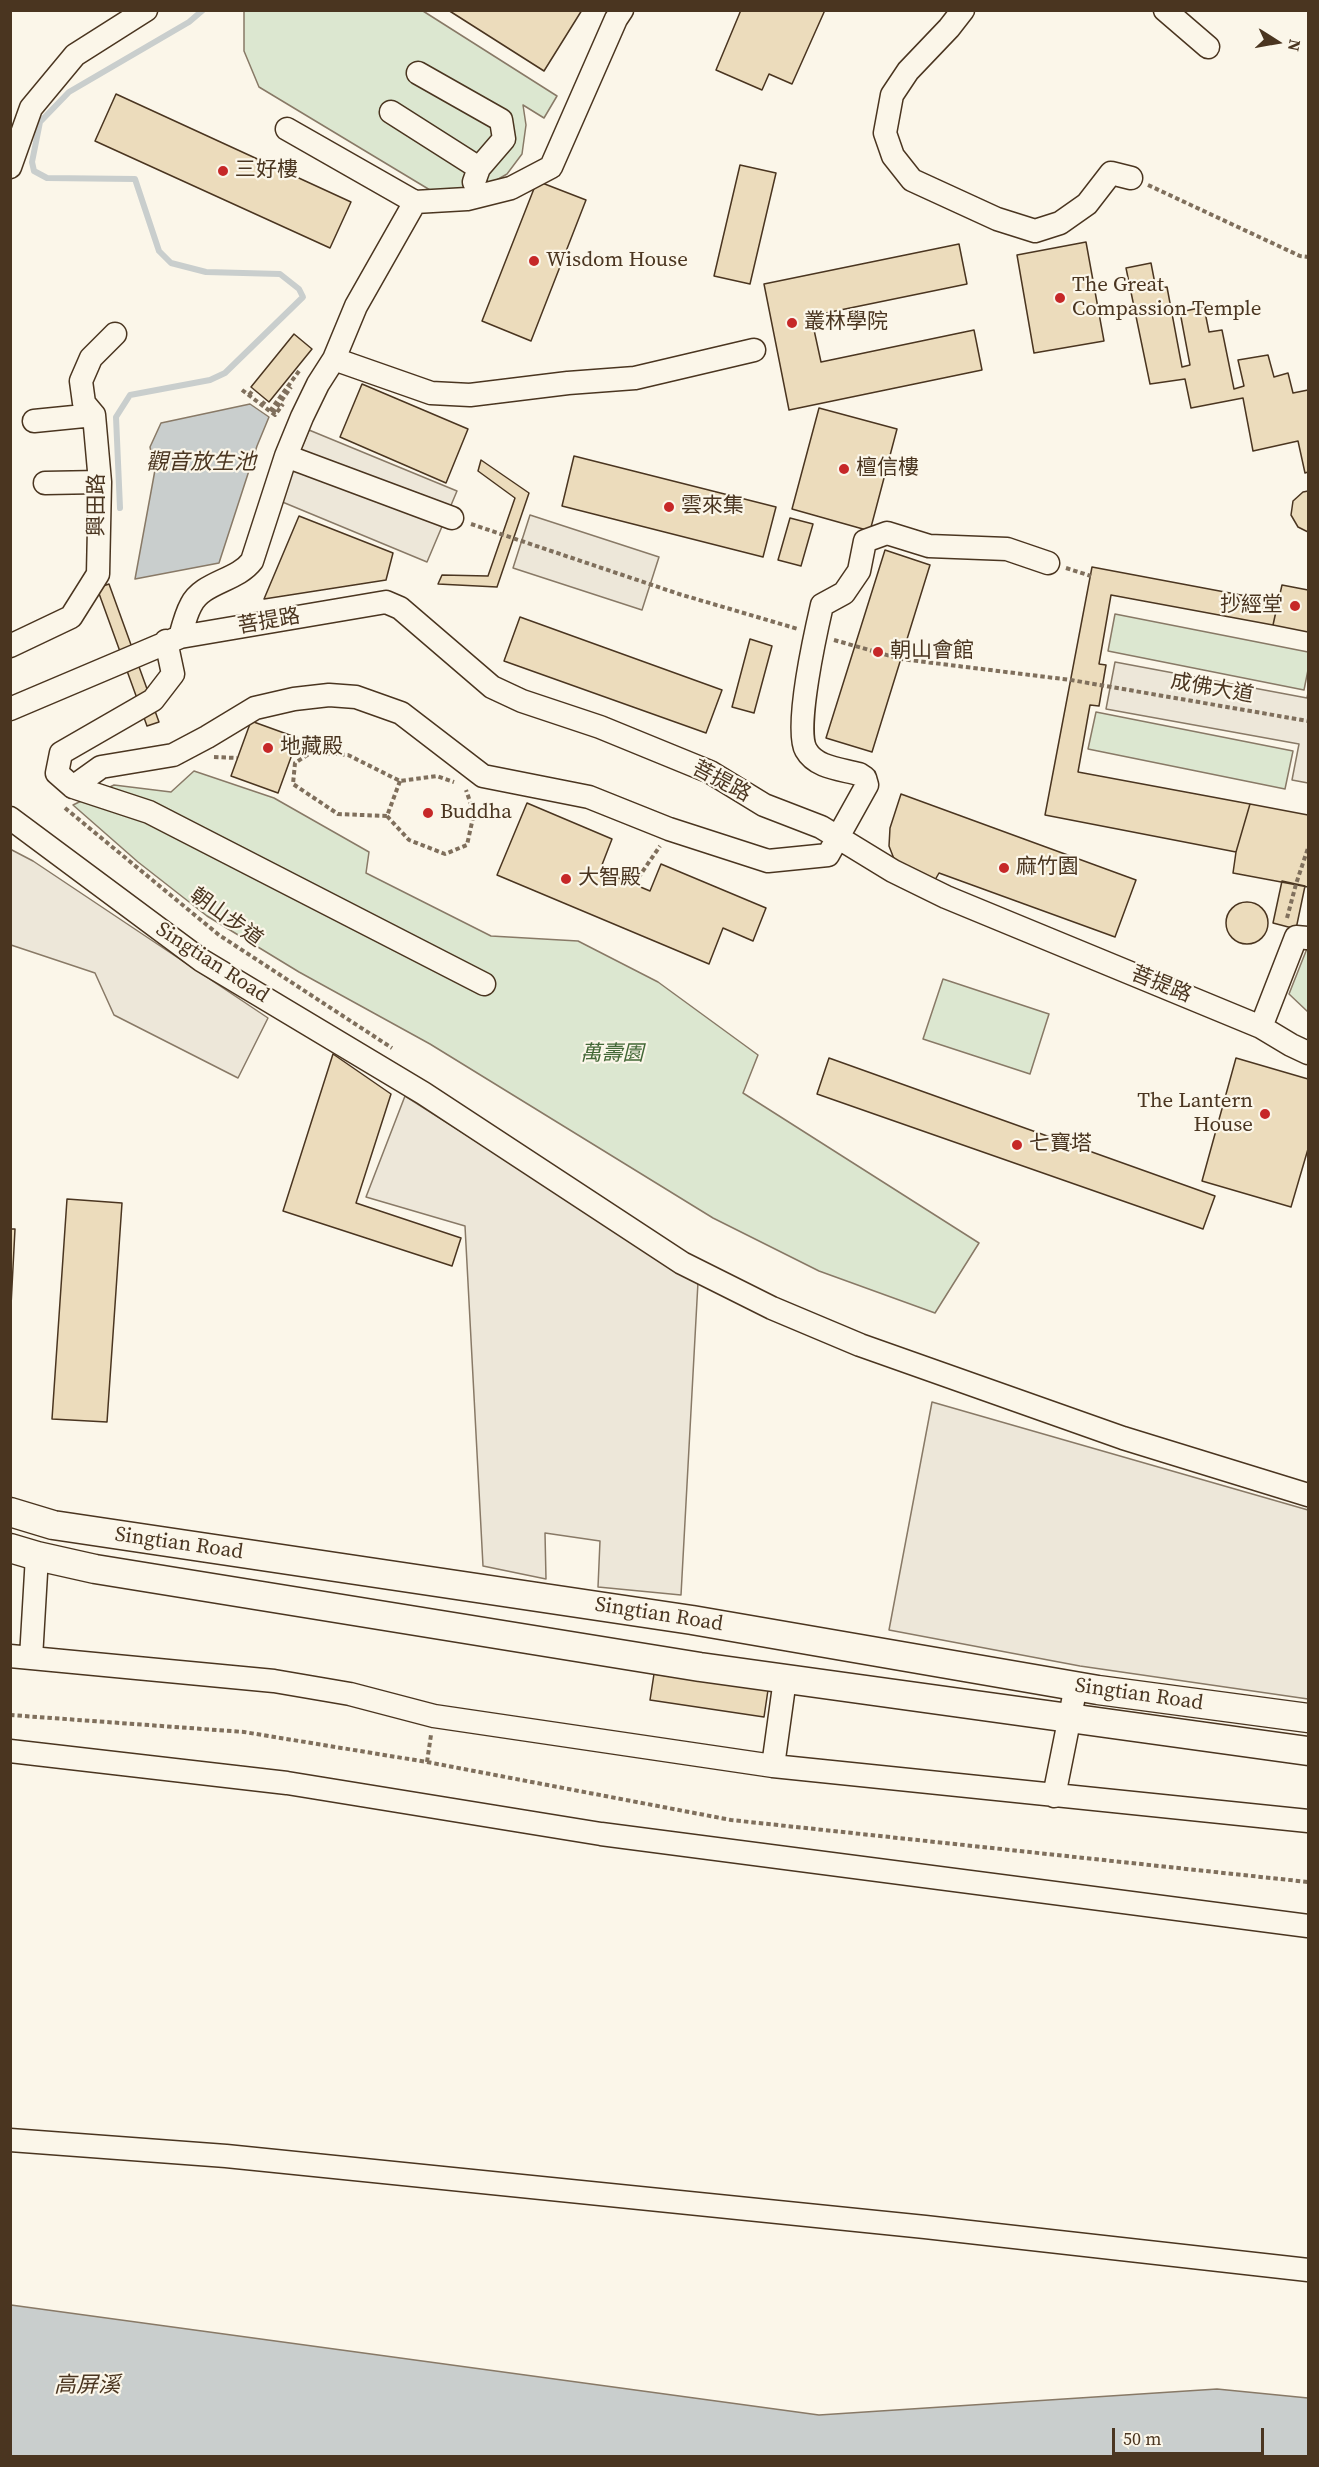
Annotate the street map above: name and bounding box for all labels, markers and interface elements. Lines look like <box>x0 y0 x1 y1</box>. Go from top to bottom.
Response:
north arrow <box>1247 12 1307 72</box>
text: N <box>1283 38 1307 53</box>
place label: 三好樓 <box>235 158 298 184</box>
marker: 三好樓 <box>216 164 230 178</box>
place label: Wisdom House <box>546 248 688 274</box>
marker: Wisdom House <box>527 254 541 268</box>
place label: The Great Compassion Temple <box>1072 273 1261 323</box>
marker: The Great Compassion Temple <box>1053 291 1067 305</box>
place label: 叢林學院 <box>804 310 888 336</box>
marker: 叢林學院 <box>785 316 799 330</box>
water label: 觀音放生池 <box>146 450 256 476</box>
place label: 檀信樓 <box>856 456 919 482</box>
marker: 檀信樓 <box>837 462 851 476</box>
street label: 興田路 <box>85 474 111 536</box>
place label: 雲來集 <box>681 494 744 520</box>
marker: 雲來集 <box>662 500 676 514</box>
place label: 抄經堂 <box>1220 593 1283 619</box>
marker: 抄經堂 <box>1288 599 1302 613</box>
street label: 菩提路 <box>236 604 302 640</box>
place label: 朝山會館 <box>890 639 974 665</box>
marker: 朝山會館 <box>871 645 885 659</box>
street label: 成佛大道 <box>1168 669 1256 709</box>
place label: 地藏殿 <box>280 735 343 761</box>
marker: 地藏殿 <box>261 741 275 755</box>
street label: 菩提路 <box>687 756 755 808</box>
place label: Buddha <box>440 800 512 826</box>
marker: Buddha <box>421 806 435 820</box>
place label: 麻竹園 <box>1016 855 1079 881</box>
marker: 麻竹園 <box>997 861 1011 875</box>
place label: 大智殿 <box>578 866 641 892</box>
marker: 大智殿 <box>559 872 573 886</box>
street label: 朝山步道 <box>185 883 267 953</box>
street label: Singtian Road <box>151 917 273 1009</box>
street label: 菩提路 <box>1127 962 1195 1008</box>
park label: 萬壽園 <box>581 1042 643 1068</box>
place label: The Lantern House <box>1137 1089 1253 1139</box>
marker: The Lantern House <box>1258 1107 1272 1121</box>
place label: 七寶塔 <box>1029 1132 1092 1158</box>
marker: 七寶塔 <box>1010 1138 1024 1152</box>
street label: Singtian Road <box>113 1523 245 1565</box>
street label: Singtian Road <box>593 1592 725 1638</box>
street label: Singtian Road <box>1073 1674 1205 1716</box>
water label: 高屏溪 <box>54 2373 120 2399</box>
scale bar <box>1115 2416 1266 2454</box>
text: 50 m <box>1123 2426 1161 2451</box>

